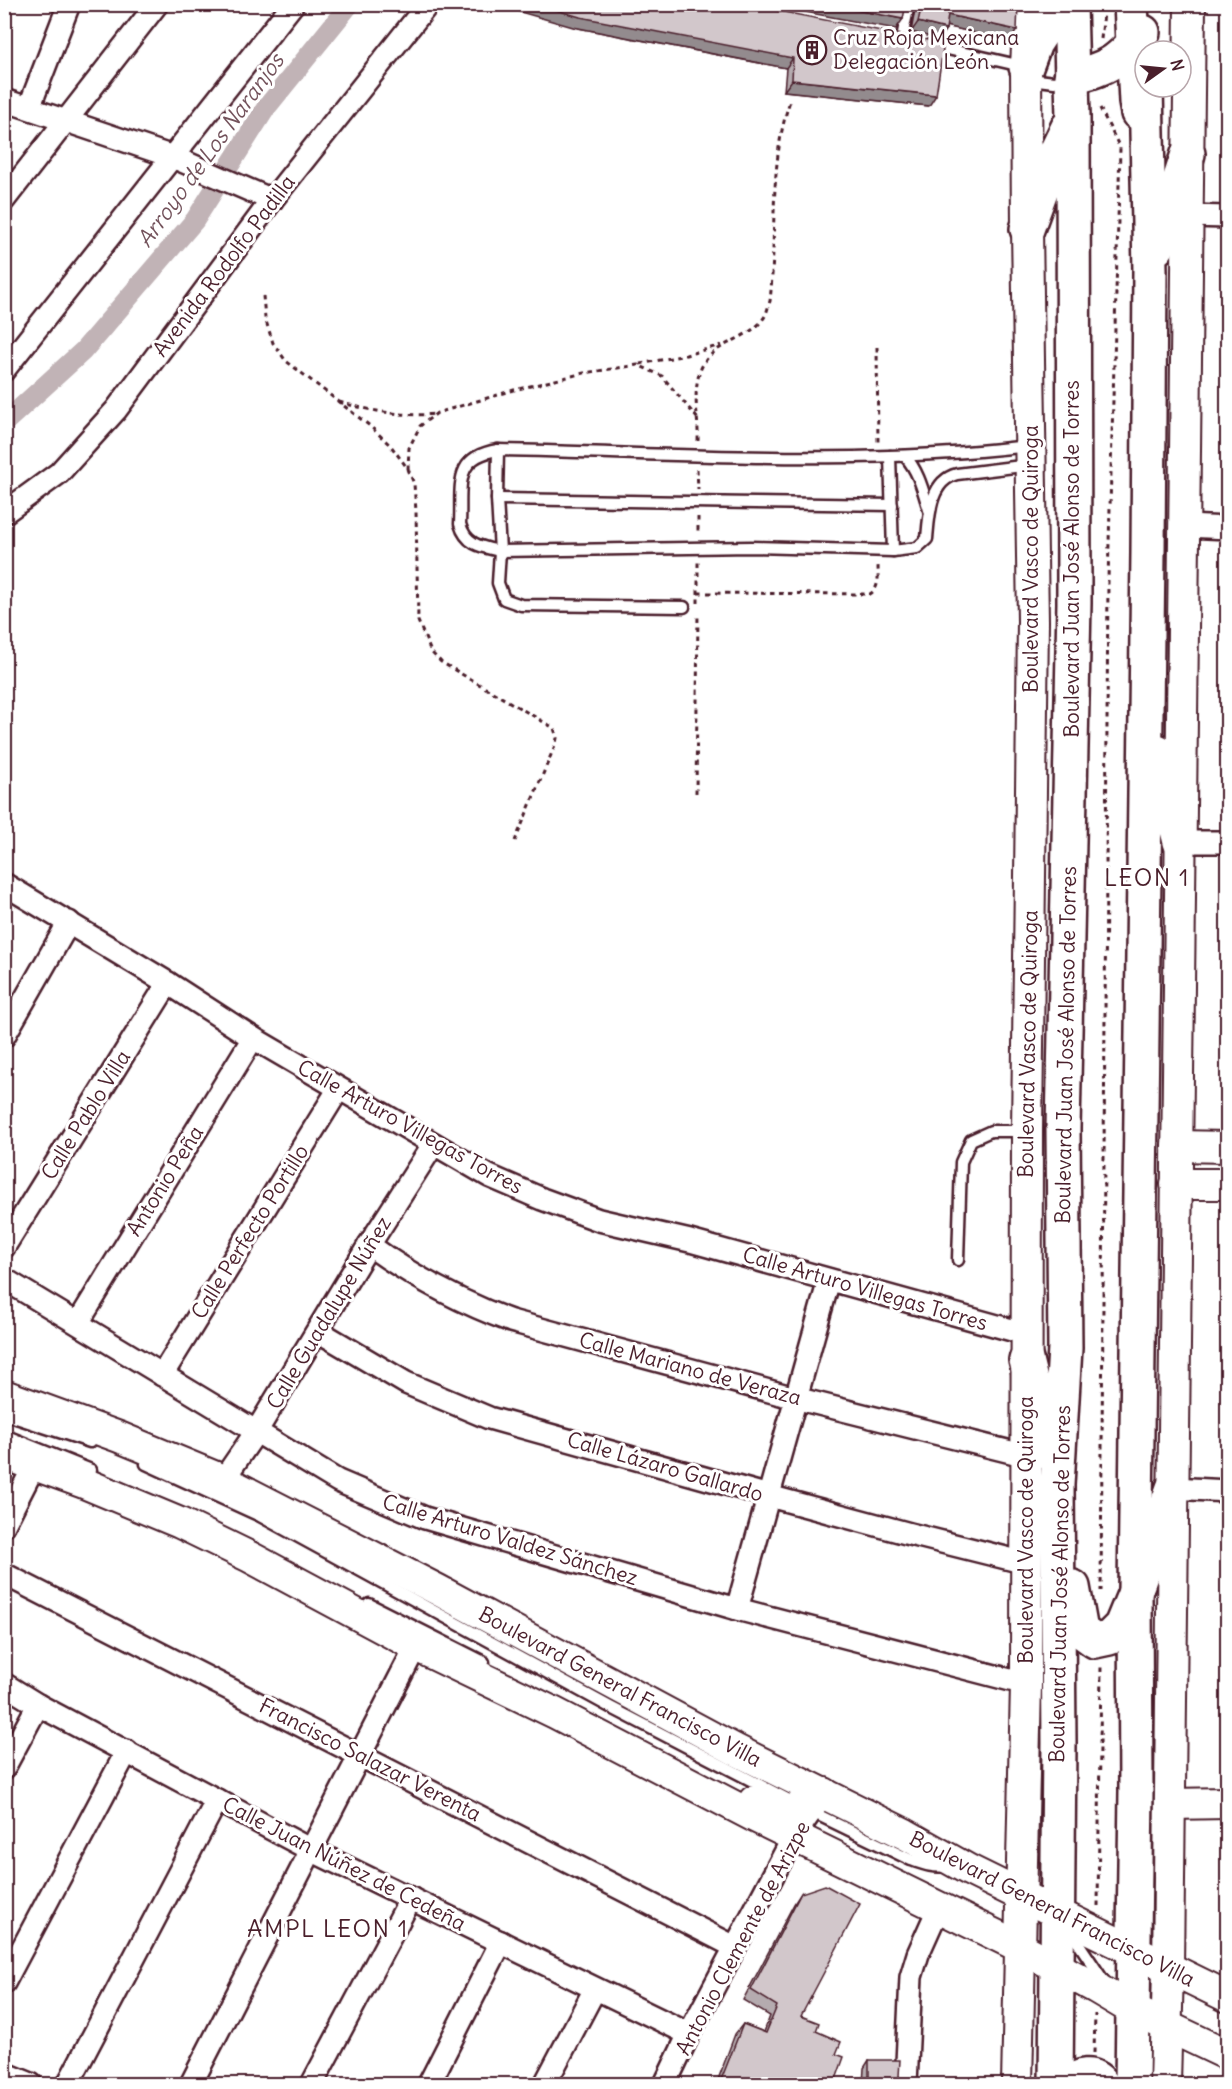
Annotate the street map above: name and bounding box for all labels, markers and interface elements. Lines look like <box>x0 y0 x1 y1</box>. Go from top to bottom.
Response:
place label: Cruz Roja Mexicana Delegación León <box>833 24 1019 75</box>
building icon: Cruz Roja Mexicana Delegación León <box>796 34 828 66</box>
north arrow <box>1133 39 1193 99</box>
water label: Arroyo de Los Naranjos <box>130 46 291 252</box>
text: N <box>1166 57 1189 73</box>
street label: Avenida Rodolfo Padilla <box>146 169 301 362</box>
street label: Boulevard Juan José Alonso de Torres <box>1058 380 1085 738</box>
street label: Boulevard Vasco de Quiroga <box>1017 425 1044 693</box>
district label: LEON 1 <box>1104 862 1190 892</box>
street label: Boulevard Juan José Alonso de Torres <box>1049 866 1082 1224</box>
street label: Boulevard Vasco de Quiroga <box>1012 910 1043 1178</box>
street label: Calle Pablo Villa <box>35 1045 136 1185</box>
street label: Calle Arturo Villegas Torres <box>293 1053 528 1200</box>
street label: Antonio Peña <box>120 1120 209 1241</box>
street label: Calle Perfecto Portillo <box>185 1139 314 1324</box>
street label: Calle Guadalupe Núñez <box>260 1211 397 1414</box>
street label: Calle Arturo Villegas Torres <box>740 1241 991 1336</box>
street label: Calle Mariano de Veraza <box>576 1326 804 1411</box>
street label: Boulevard Vasco de Quiroga <box>1012 1396 1039 1664</box>
street label: Boulevard Juan José Alonso de Torres <box>1043 1405 1076 1763</box>
street label: Calle Lázaro Gallardo <box>564 1426 766 1507</box>
street label: Calle Arturo Valdez Sánchez <box>379 1488 641 1591</box>
street label: Boulevard General Francisco Villa <box>474 1600 766 1773</box>
street label: Francisco Salazar Verenta <box>255 1692 486 1827</box>
street label: Calle Juan Núñez de Cedeña <box>218 1790 470 1937</box>
street label: Antonio Clemente de Arizpe <box>669 1816 816 2059</box>
street label: Boulevard General Francisco Villa <box>905 1825 1199 1992</box>
district label: AMPL LEON 1 <box>247 1913 409 1943</box>

